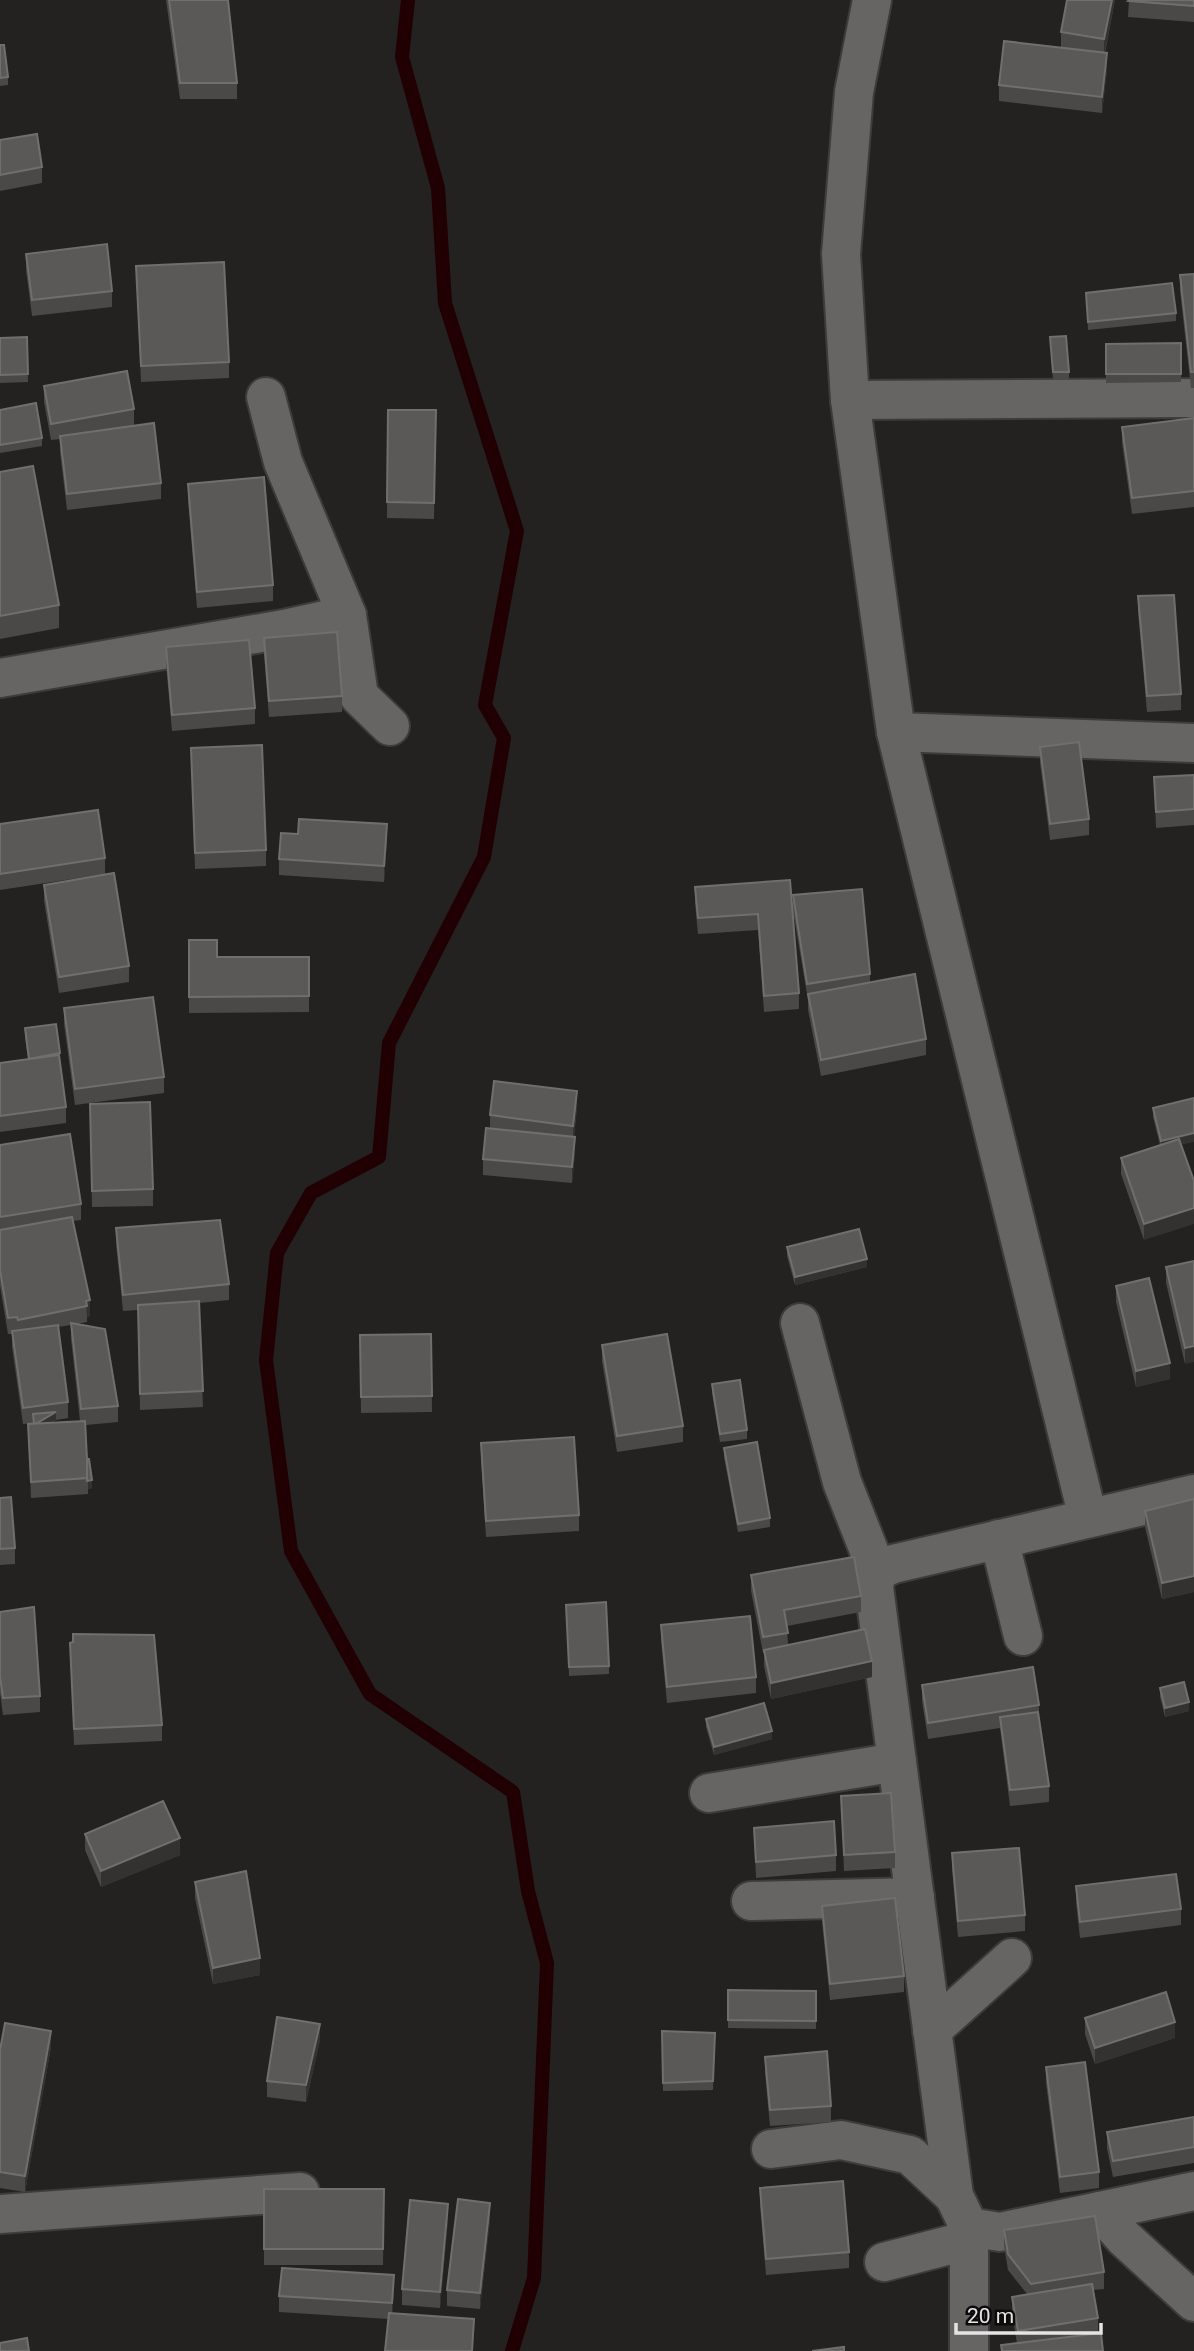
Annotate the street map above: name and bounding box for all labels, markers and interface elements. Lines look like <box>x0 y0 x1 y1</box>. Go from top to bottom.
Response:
scale bar <box>956 2292 1101 2336</box>
text: 20 m <box>967 2304 1014 2328</box>

